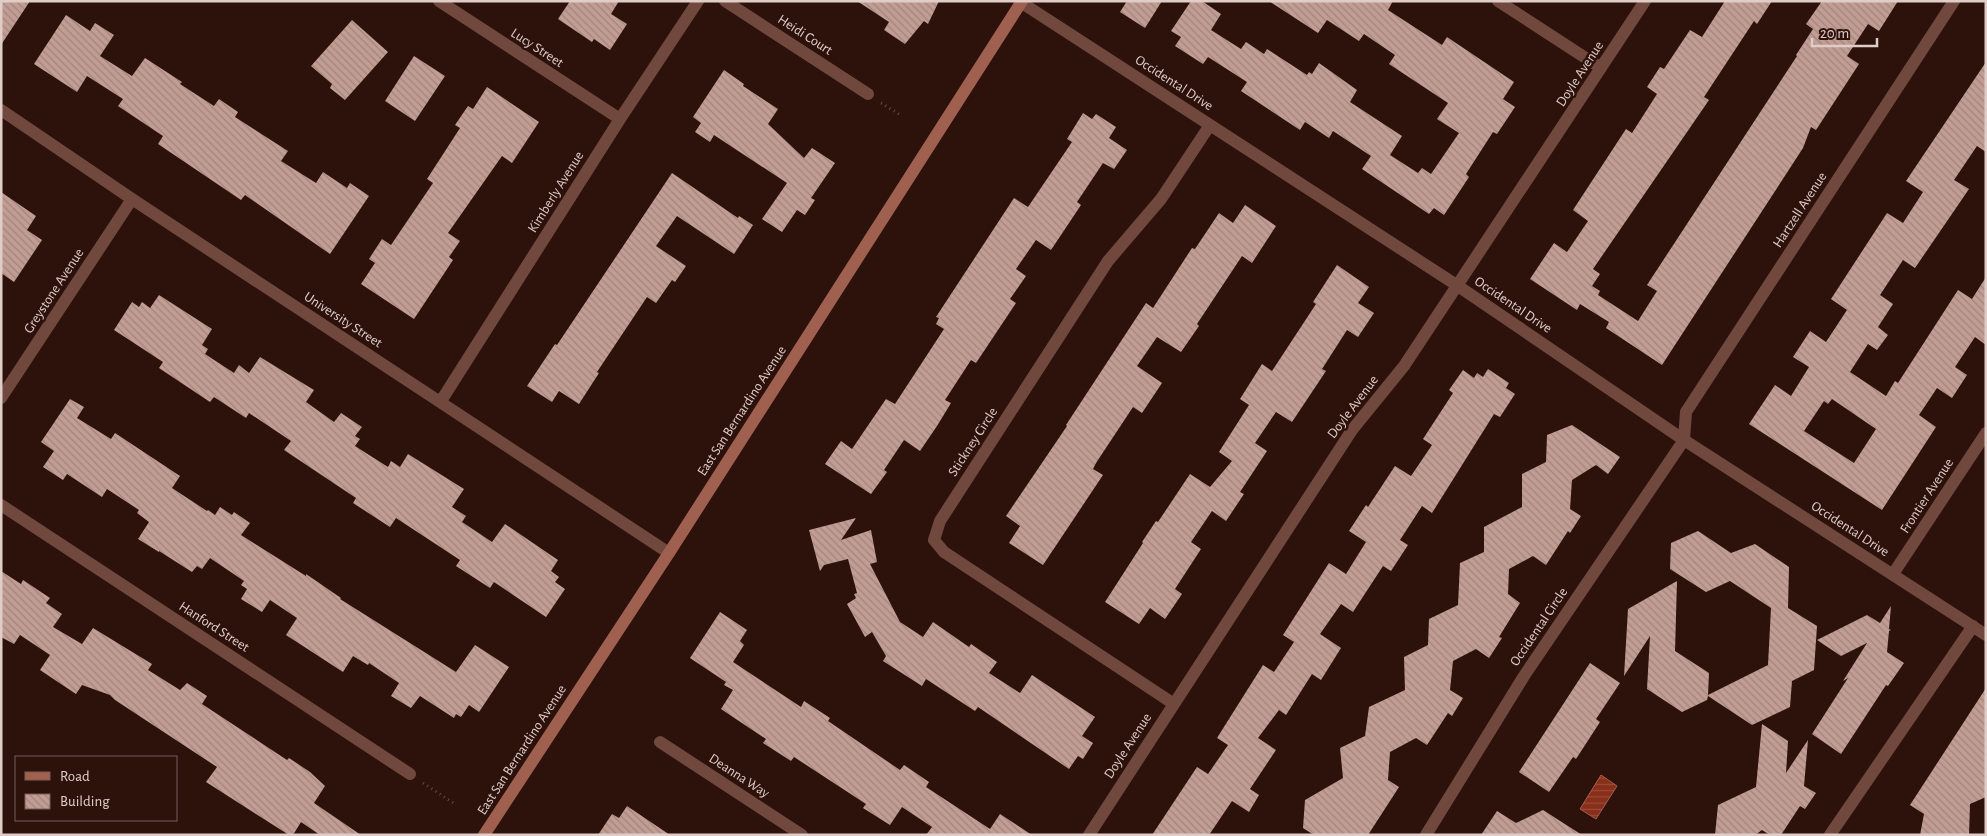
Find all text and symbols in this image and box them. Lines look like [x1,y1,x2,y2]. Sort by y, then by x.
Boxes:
street label: Heidi Court [775,12,835,58]
scale bar [1812,15,1877,47]
street label: Lucy Street [508,26,566,70]
text: 20 m [1820,26,1849,41]
street label: Doyle Avenue [1554,39,1606,109]
street label: Occidental Drive [1133,53,1215,113]
street label: Kimberly Avenue [525,149,587,235]
street label: Hartzell Avenue [1771,170,1829,250]
street label: Greystone Avenue [21,246,87,336]
street label: Occidental Drive [1472,274,1554,336]
street label: University Street [301,290,385,351]
street label: East San Bernardino Avenue [695,344,789,478]
street label: Doyle Avenue [1325,373,1381,441]
street label: Stickney Circle [946,405,1000,479]
street label: Frontier Avenue [1898,456,1956,536]
street label: Occidental Drive [1809,499,1891,559]
street label: Occidental Circle [1508,585,1570,669]
street label: Hanford Street [176,599,252,655]
street label: East San Bernardino Avenue [475,683,569,817]
street label: Doyle Avenue [1102,711,1154,781]
street label: Deanna Way [706,751,772,801]
legend [15,756,178,821]
text: Road [60,769,90,784]
text: Building [60,794,110,809]

